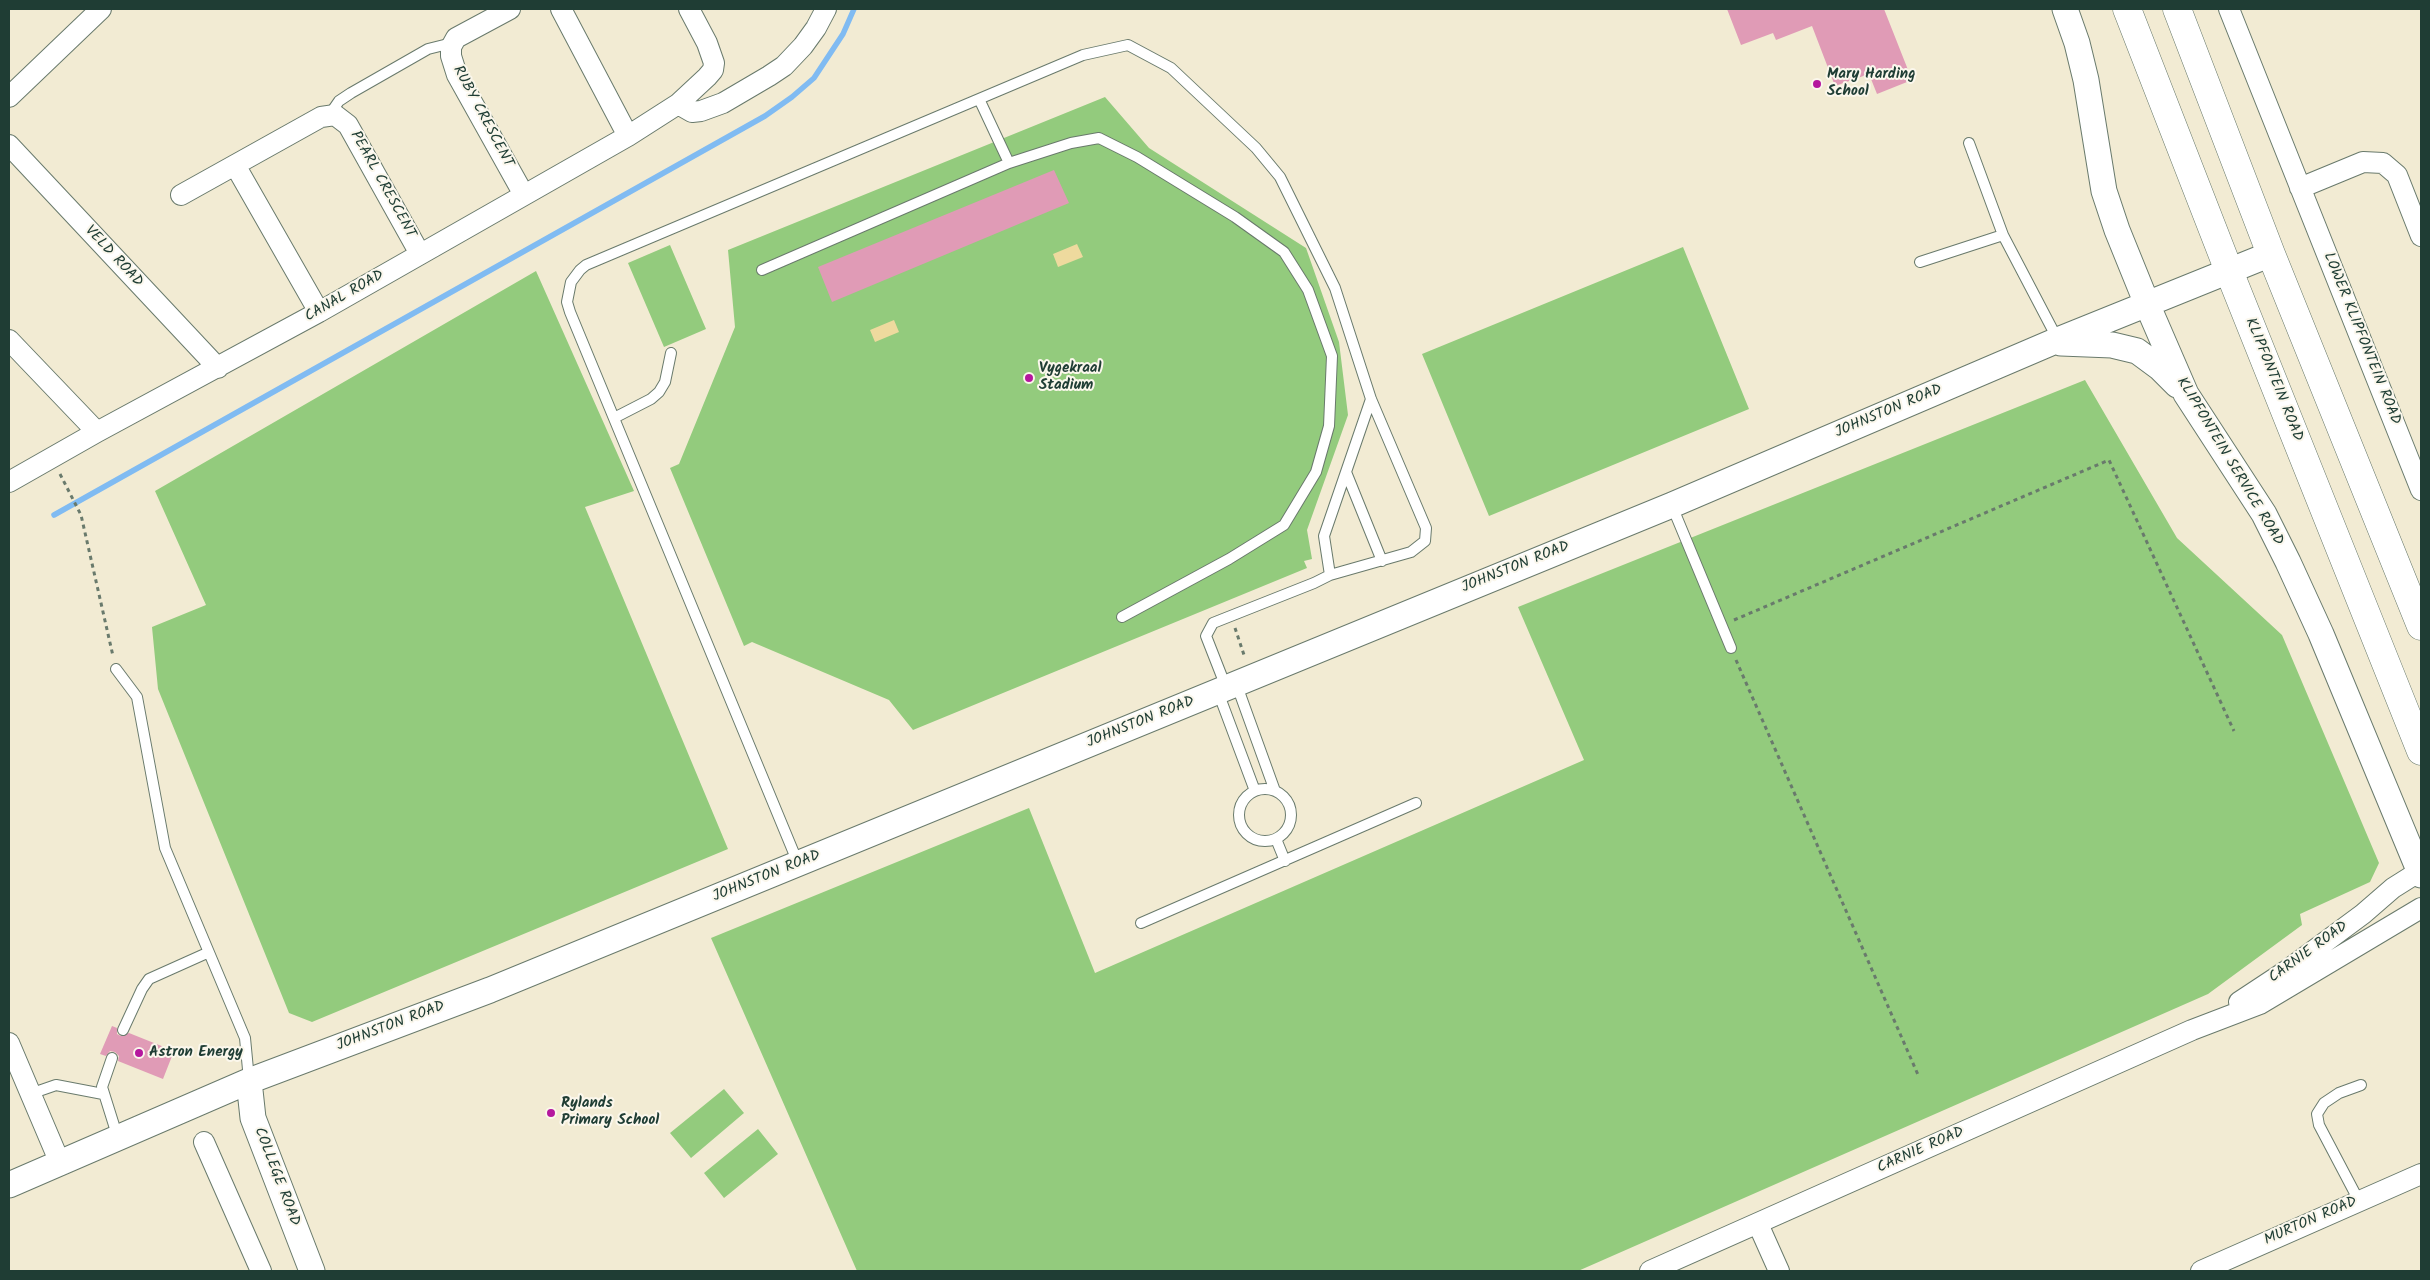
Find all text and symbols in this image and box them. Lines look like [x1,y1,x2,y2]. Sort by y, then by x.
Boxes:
street label: RUBY CRESCENT [448,63,516,171]
place label: Mary Harding School [1827,66,1915,101]
marker: Mary Harding School [1811,78,1823,90]
street label: PEARL CRESCENT [345,128,419,242]
street label: VELD ROAD [80,223,146,291]
street label: LOWER KLIPFONTEIN ROAD [2318,250,2404,428]
street label: CANAL ROAD [302,267,388,327]
street label: KLIPFONTEIN ROAD [2240,316,2306,444]
place label: Vygekraal Stadium [1039,360,1101,395]
marker: Vygekraal Stadium [1023,372,1035,384]
street label: KLIPFONTEIN SERVICE ROAD [2172,375,2286,549]
street label: JOHNSTON ROAD [1833,381,1945,443]
street label: JOHNSTON ROAD [1460,538,1572,598]
street label: JOHNSTON ROAD [1085,693,1197,753]
street label: JOHNSTON ROAD [711,847,823,907]
street label: CARNIE ROAD [2266,918,2352,988]
street label: JOHNSTON ROAD [334,998,448,1056]
place label: Astron Energy [149,1044,243,1062]
marker: Astron Energy [133,1047,145,1059]
place label: Rylands Primary School [561,1095,659,1130]
marker: Rylands Primary School [545,1107,557,1119]
street label: CARNIE ROAD [1875,1124,1967,1178]
street label: COLLEGE ROAD [249,1125,303,1229]
street label: MURTON ROAD [2262,1194,2360,1250]

